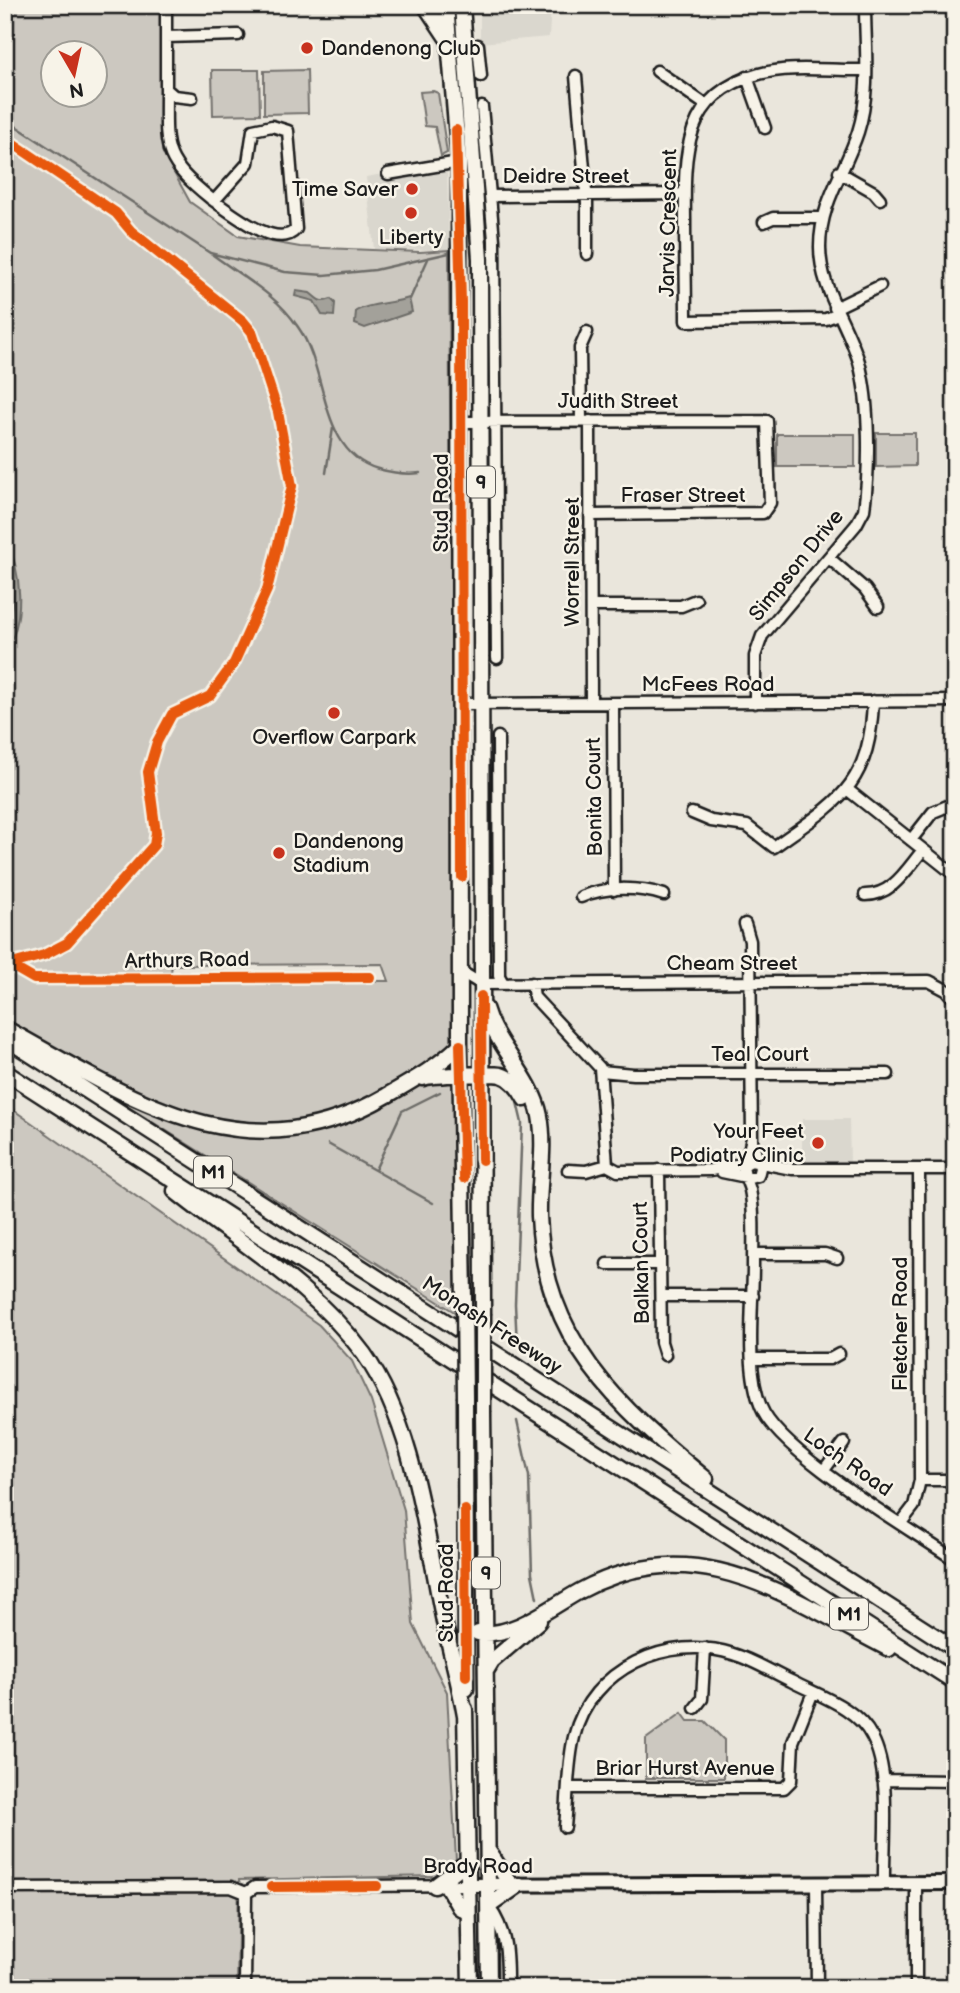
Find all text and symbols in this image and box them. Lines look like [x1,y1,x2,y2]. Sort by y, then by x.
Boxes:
place label: Dandenong Club [321,36,481,61]
north arrow [38,38,108,108]
marker: Dandenong Club [299,40,315,56]
text: N [68,77,85,102]
street label: Jarvis Crescent [655,148,682,297]
street label: Deidre Street [503,164,630,189]
place label: Time Saver [292,177,398,202]
marker: Time Saver [404,181,420,197]
marker: Liberty [403,205,419,221]
place label: Liberty [378,225,444,250]
street label: Judith Street [558,389,679,414]
street label: Stud Road [429,453,454,553]
road number: 9 [467,467,495,498]
street label: Fraser Street [621,483,746,508]
street label: Worrell Street [560,497,585,627]
street label: Simpson Drive [744,504,849,626]
street label: McFees Road [642,672,774,697]
marker: Overflow Carpark [326,705,342,721]
place label: Overflow Carpark [252,725,417,750]
street label: Bonita Court [581,737,608,857]
place label: Dandenong Stadium [293,829,404,878]
marker: Dandenong Stadium [271,845,287,861]
street label: Arthurs Road [124,947,250,974]
street label: Cheam Street [666,951,798,976]
street label: Teal Court [711,1042,809,1067]
place label: Your Feet Podiatry Clinic [670,1119,805,1168]
marker: Your Feet Podiatry Clinic [810,1135,826,1151]
road number: M1 [194,1156,232,1188]
street label: Balkan Court [628,1201,655,1325]
street label: Fletcher Road [888,1257,913,1391]
street label: Monash Freeway [417,1271,567,1380]
street label: Loch Road [799,1423,897,1502]
street label: Stud Road [434,1543,459,1643]
road number: 9 [472,1558,500,1588]
road number: M1 [830,1598,868,1630]
street label: Briar Hurst Avenue [595,1756,775,1781]
street label: Brady Road [423,1854,533,1879]

